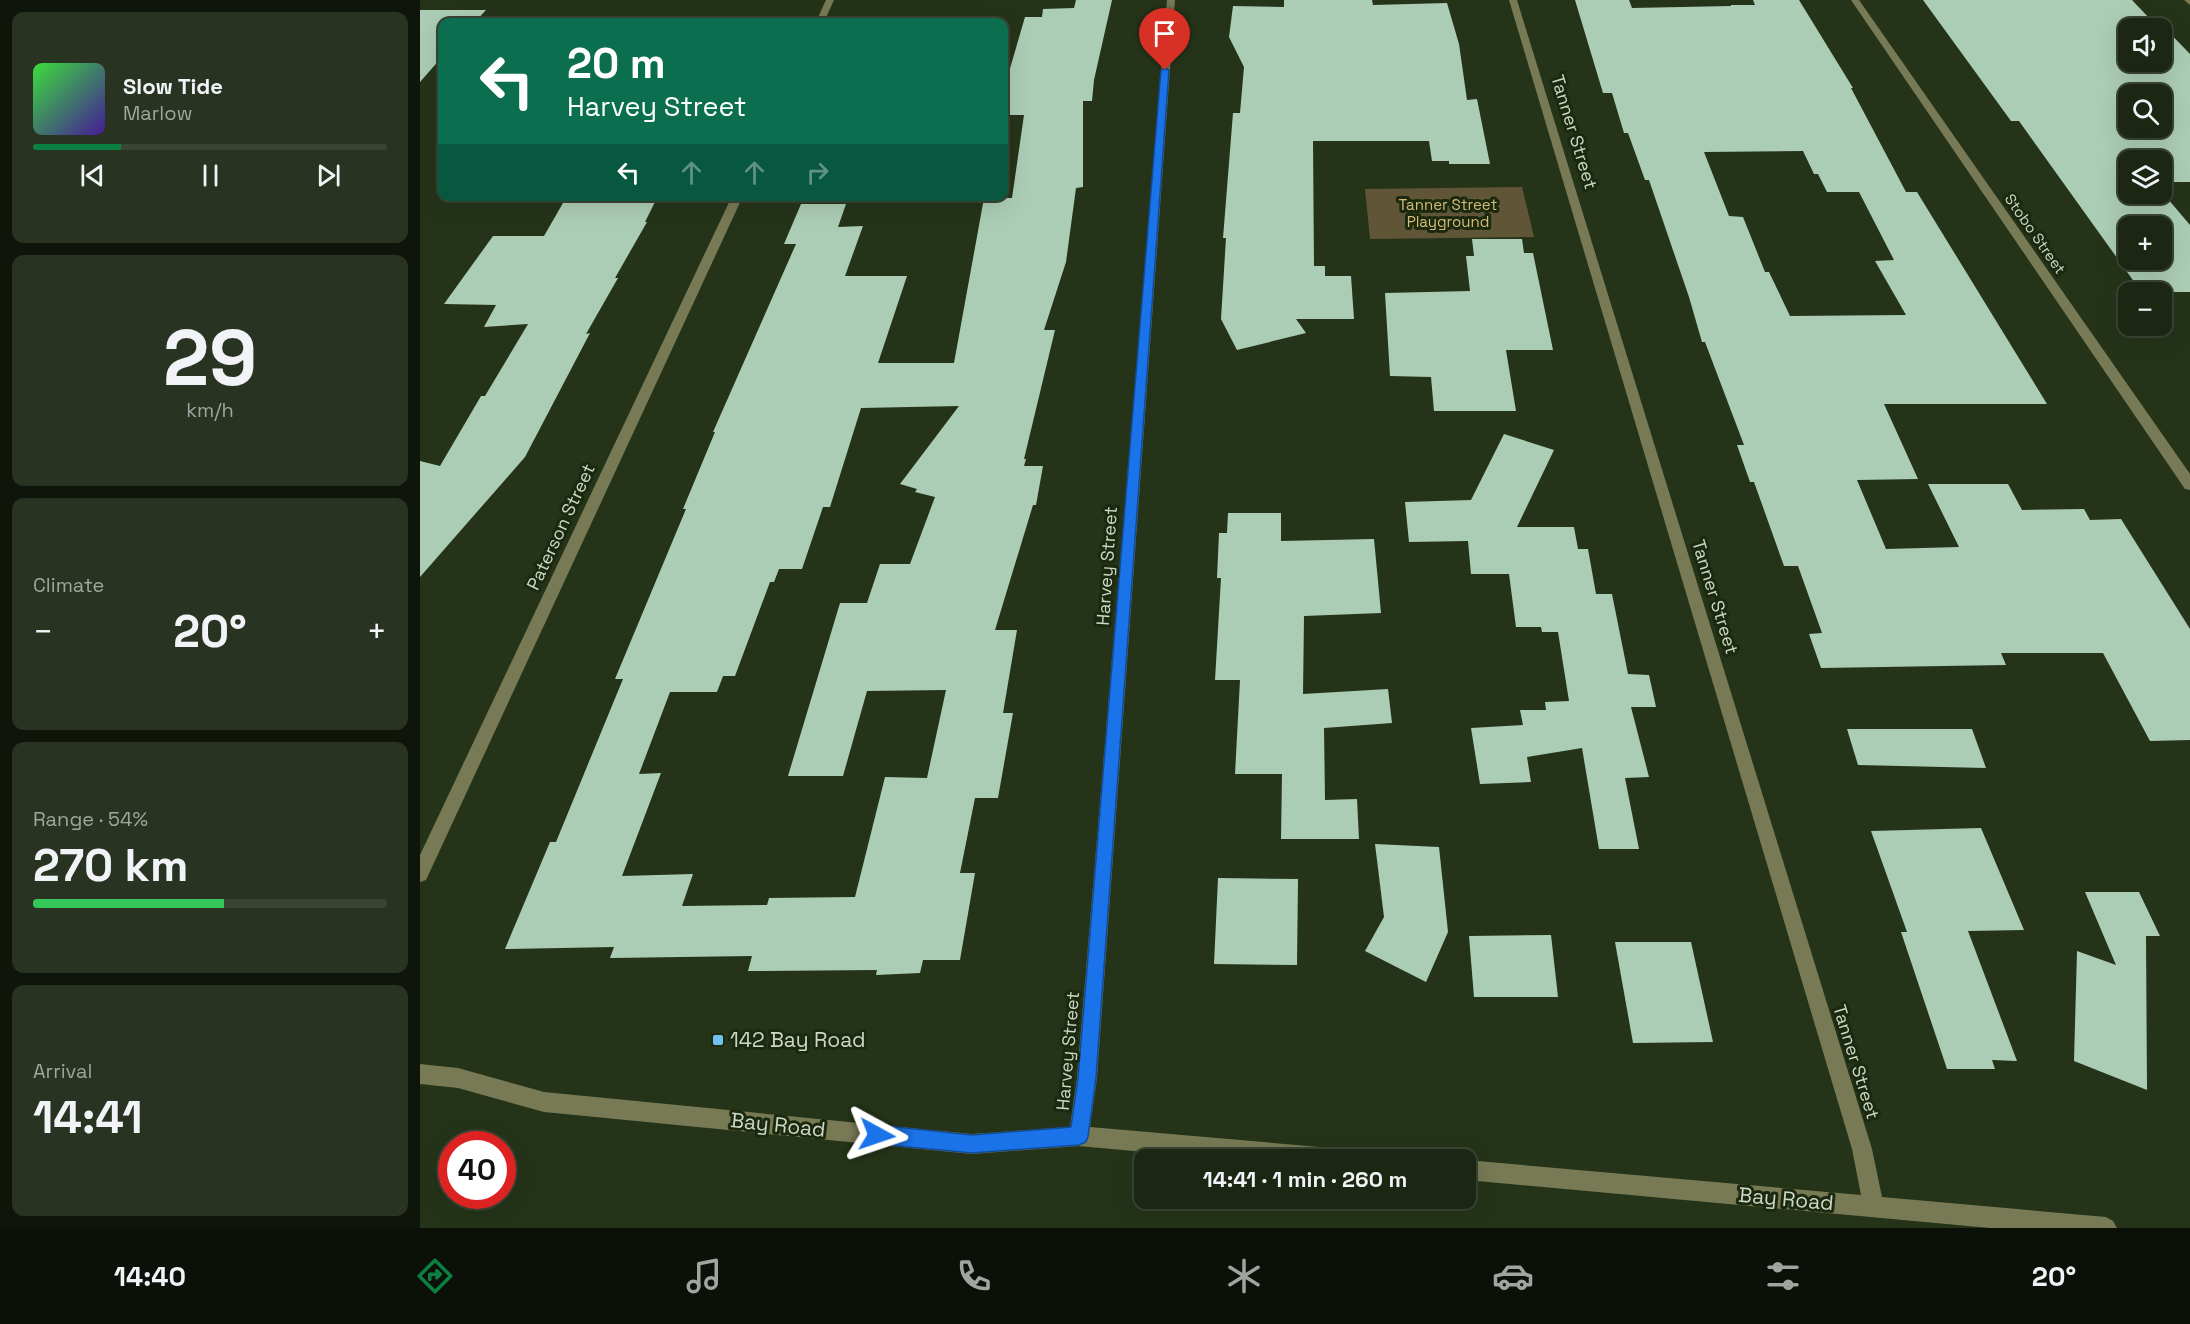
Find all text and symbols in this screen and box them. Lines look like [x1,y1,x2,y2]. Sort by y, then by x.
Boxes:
pin [1139,8,1190,70]
icon: arrive [1148,17,1181,50]
map controls [2118,18,2172,336]
button: sound [2118,18,2172,72]
text: 20 m [567,37,666,90]
icon: left [468,42,546,120]
text: Slow Tide [123,72,223,100]
street label: Tanner Street [1546,72,1603,192]
button: search [2118,84,2172,138]
text: Harvey Street [567,89,746,124]
text: Marlow [123,100,192,126]
button: layers [2118,150,2172,204]
icon: left [612,156,645,189]
icon: ahead [675,156,708,189]
icon: ahead [738,156,771,189]
icon: right [801,156,834,189]
icon: previous [76,159,109,192]
icon: pause [194,159,227,192]
icon: next [312,159,345,192]
street label: Stobo Street [2001,190,2070,278]
park label: Tanner Street Playground [1399,195,1497,231]
button: + [2118,216,2172,270]
button: − [2118,282,2172,336]
text: 29 [163,308,257,408]
text: km/h [186,397,234,423]
street label: Paterson Street [521,460,600,594]
street label: Harvey Street [1091,506,1122,626]
street label: Tanner Street [1687,537,1744,657]
text: Climate [33,572,104,598]
text: 20° [173,603,247,660]
text: − [33,611,53,653]
text: + [367,611,387,653]
text: Range · 54% [33,806,148,832]
text: 270 km [33,837,188,894]
street label: Harvey Street [1051,990,1084,1112]
street label: Tanner Street [1828,1002,1885,1122]
place label: 142 Bay Road [730,1026,865,1053]
marker: 142 Bay Road [711,1033,725,1047]
text: Arrival [33,1058,92,1084]
text: 14:41 [33,1089,143,1146]
position arrow [845,1103,909,1167]
street label: Bay Road [729,1106,827,1143]
speed limit sign: 40 [438,1131,516,1209]
text: 14:41 · 1 min · 260 m [1203,1165,1407,1193]
street label: Bay Road [1737,1181,1835,1216]
icon: directions [414,1255,456,1297]
icon: music [683,1255,725,1297]
icon: phone [953,1255,995,1297]
icon: climate [1223,1255,1265,1297]
icon: car [1492,1255,1534,1297]
icon: filters [1762,1255,1804,1297]
text: 14:40 [114,1259,186,1294]
text: 20° [2032,1259,2076,1294]

